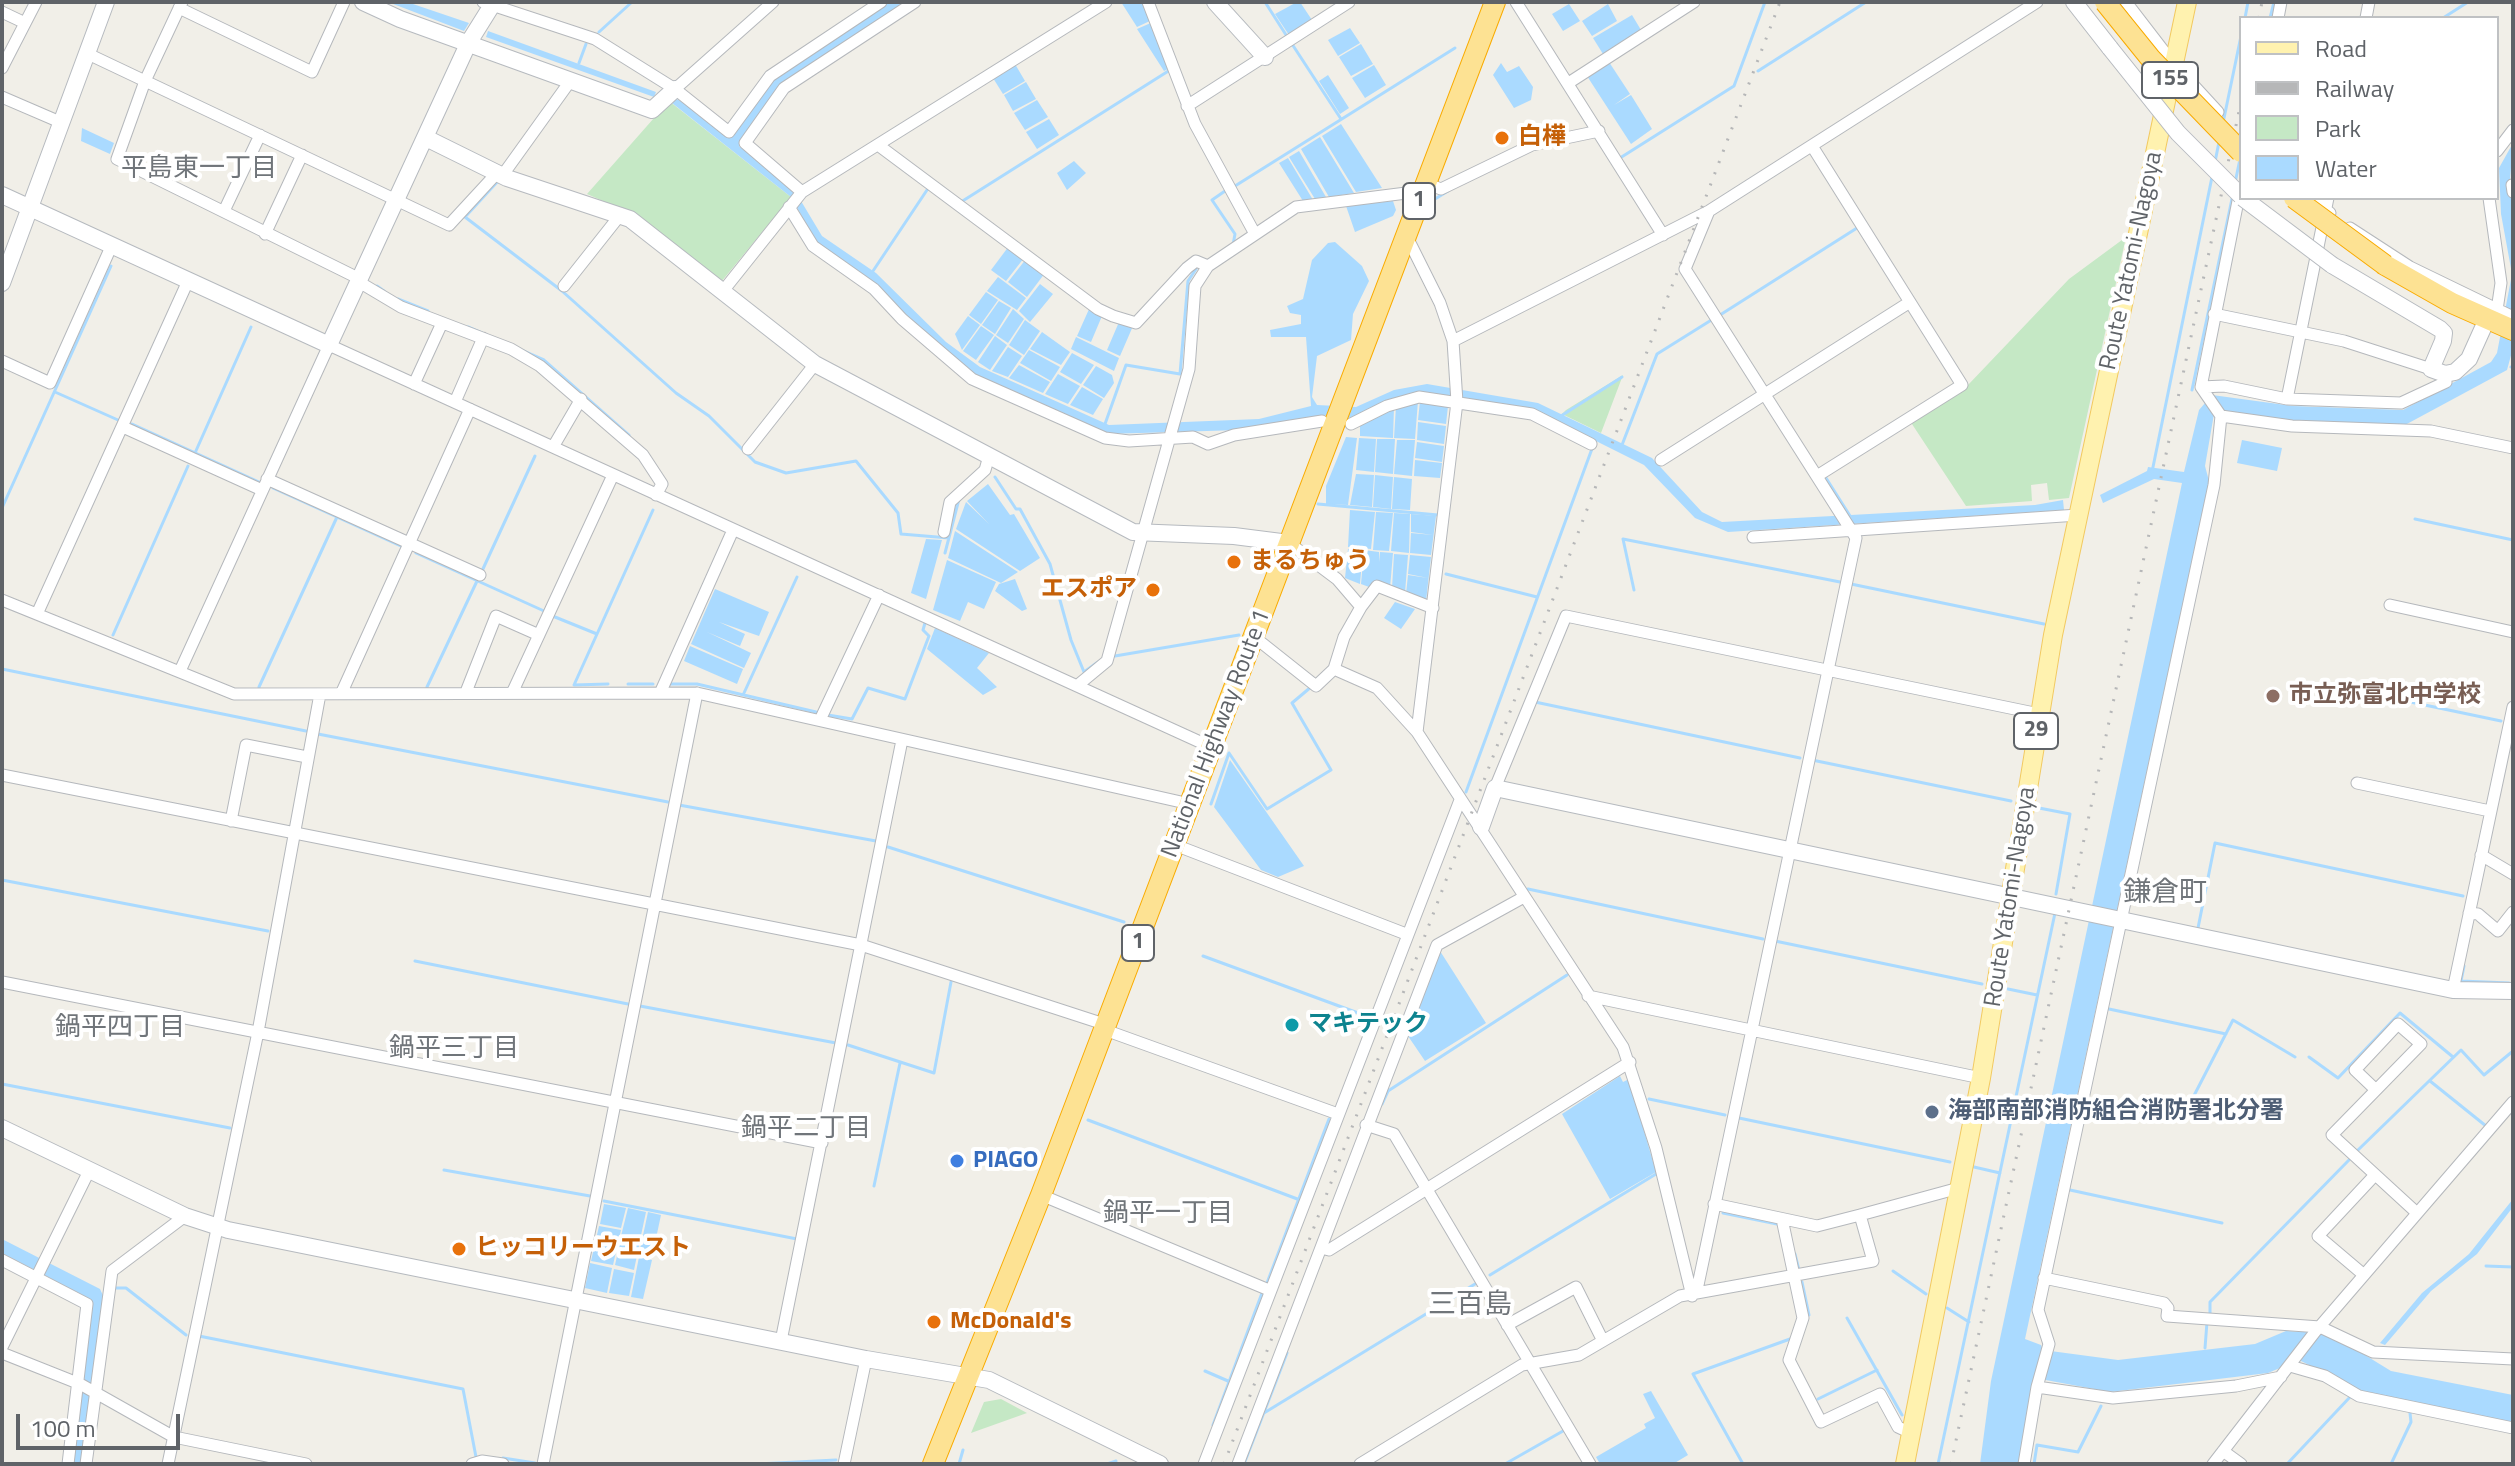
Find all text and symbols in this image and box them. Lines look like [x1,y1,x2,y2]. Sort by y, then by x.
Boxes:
legend [2239,16,2499,200]
text: Road [2315,30,2367,66]
road number: 155 [2142,62,2198,98]
text: Railway [2315,70,2394,106]
text: Park [2315,110,2361,146]
place label: 白樺 [1518,124,1566,152]
marker: 白樺 [1493,129,1511,147]
street label: Route Yatomi-Nagoya [2095,149,2169,373]
text: Water [2315,150,2377,186]
district label: 平島東一丁目 [121,154,277,186]
road number: 1 [1403,183,1435,219]
place label: まるちゅう [1250,548,1370,576]
marker: まるちゅう [1225,553,1243,571]
place label: エスポア [1041,576,1137,604]
marker: エスポア [1144,581,1162,599]
street label: National Highway Route 1 [1156,606,1278,862]
place label: 市立弥富北中学校 [2289,682,2481,710]
marker: 市立弥富北中学校 [2264,687,2282,705]
road number: 29 [2014,713,2058,749]
street label: Route Yatomi-Nagoya [1979,785,2043,1009]
district label: 鎌倉町 [2123,877,2207,911]
road number: 1 [1122,925,1154,961]
place label: マキテック [1308,1011,1428,1039]
district label: 鍋平四丁目 [55,1013,185,1045]
marker: マキテック [1283,1016,1301,1034]
district label: 鍋平三丁目 [389,1034,519,1066]
place label: 海部南部消防組合消防署北分署 [1948,1098,2284,1126]
marker: 海部南部消防組合消防署北分署 [1923,1103,1941,1121]
district label: 鍋平二丁目 [741,1114,871,1146]
place label: PIAGO [973,1147,1039,1175]
marker: PIAGO [948,1152,966,1170]
district label: 鍋平一丁目 [1103,1199,1233,1231]
place label: ヒッコリーウエスト [475,1235,691,1263]
marker: ヒッコリーウエスト [450,1240,468,1258]
district label: 三百島 [1428,1289,1512,1323]
place label: McDonald's [950,1308,1071,1336]
marker: McDonald's [925,1313,943,1331]
scale bar [20,1398,184,1448]
text: 100 m [30,1410,96,1446]

